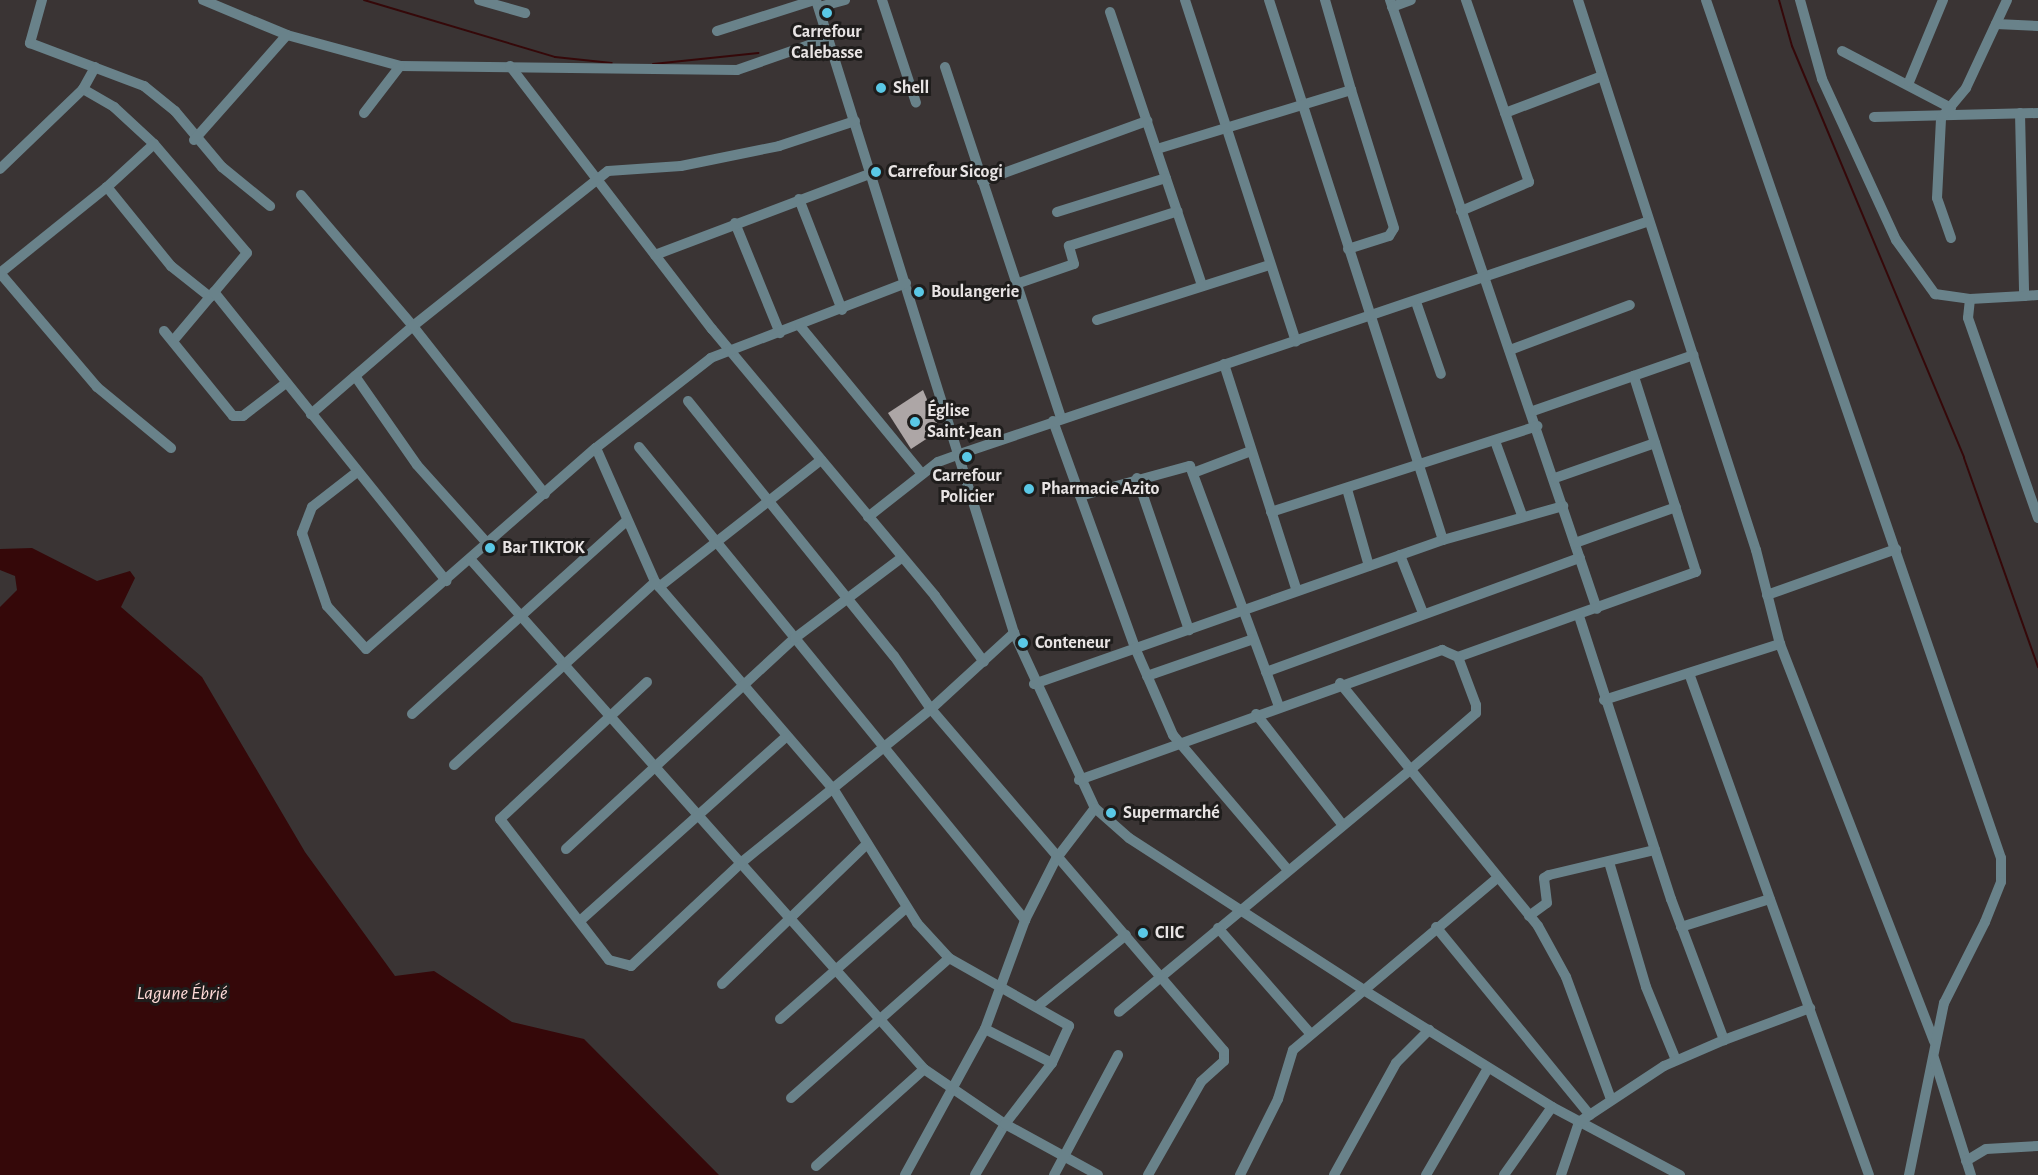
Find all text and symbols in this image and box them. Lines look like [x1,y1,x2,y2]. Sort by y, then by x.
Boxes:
marker: Carrefour Calebasse [820,6,834,20]
place label: Carrefour Calebasse [791,22,863,64]
place label: Shell [893,77,929,99]
marker: Shell [874,81,888,95]
place label: Carrefour Sicogi [888,161,1003,183]
marker: Carrefour Sicogi [869,165,883,179]
place label: Boulangerie [931,281,1019,303]
marker: Boulangerie [912,285,926,299]
place label: Église Saint-Jean [927,401,1002,444]
marker: Église Saint-Jean [908,415,922,429]
marker: Carrefour Policier [960,450,974,464]
place label: Carrefour Policier [932,466,1002,508]
place label: Pharmacie Azito [1041,478,1159,500]
marker: Pharmacie Azito [1022,482,1036,496]
place label: Bar TIKTOK [502,537,585,559]
marker: Bar TIKTOK [483,541,497,555]
place label: Conteneur [1035,632,1110,654]
marker: Conteneur [1016,636,1030,650]
place label: Supermarché [1123,802,1220,824]
marker: Supermarché [1104,806,1118,820]
place label: CIIC [1155,922,1184,944]
marker: CIIC [1136,926,1150,940]
water label: Lagune Ébrié [136,981,228,1005]

